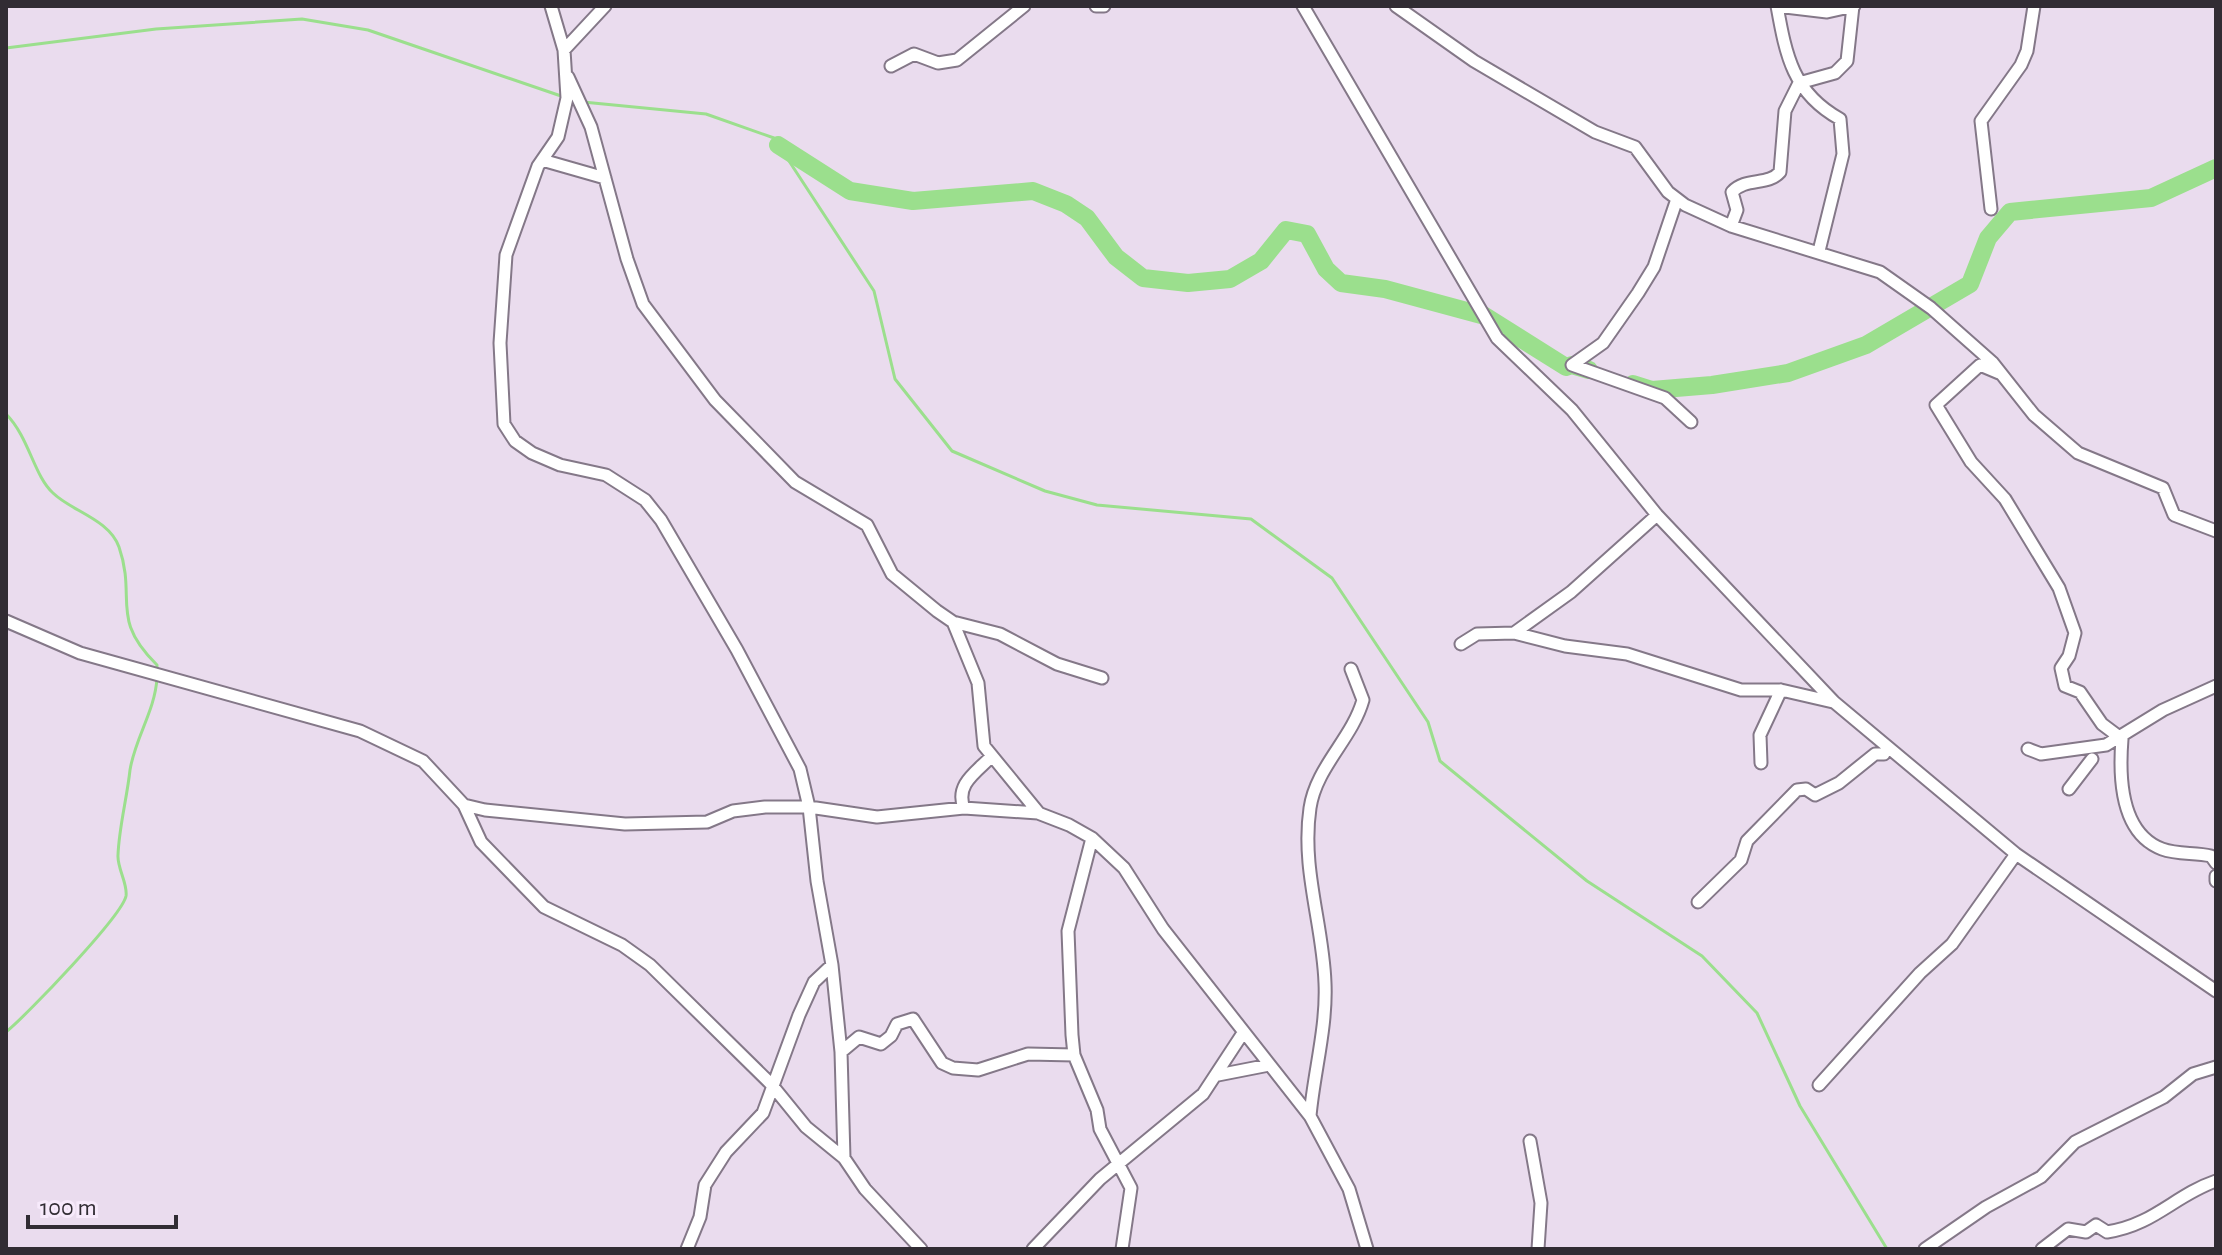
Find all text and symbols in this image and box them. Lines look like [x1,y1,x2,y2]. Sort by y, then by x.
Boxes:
scale bar [28,1179,176,1229]
text: 100 m [40,1196,97,1220]

